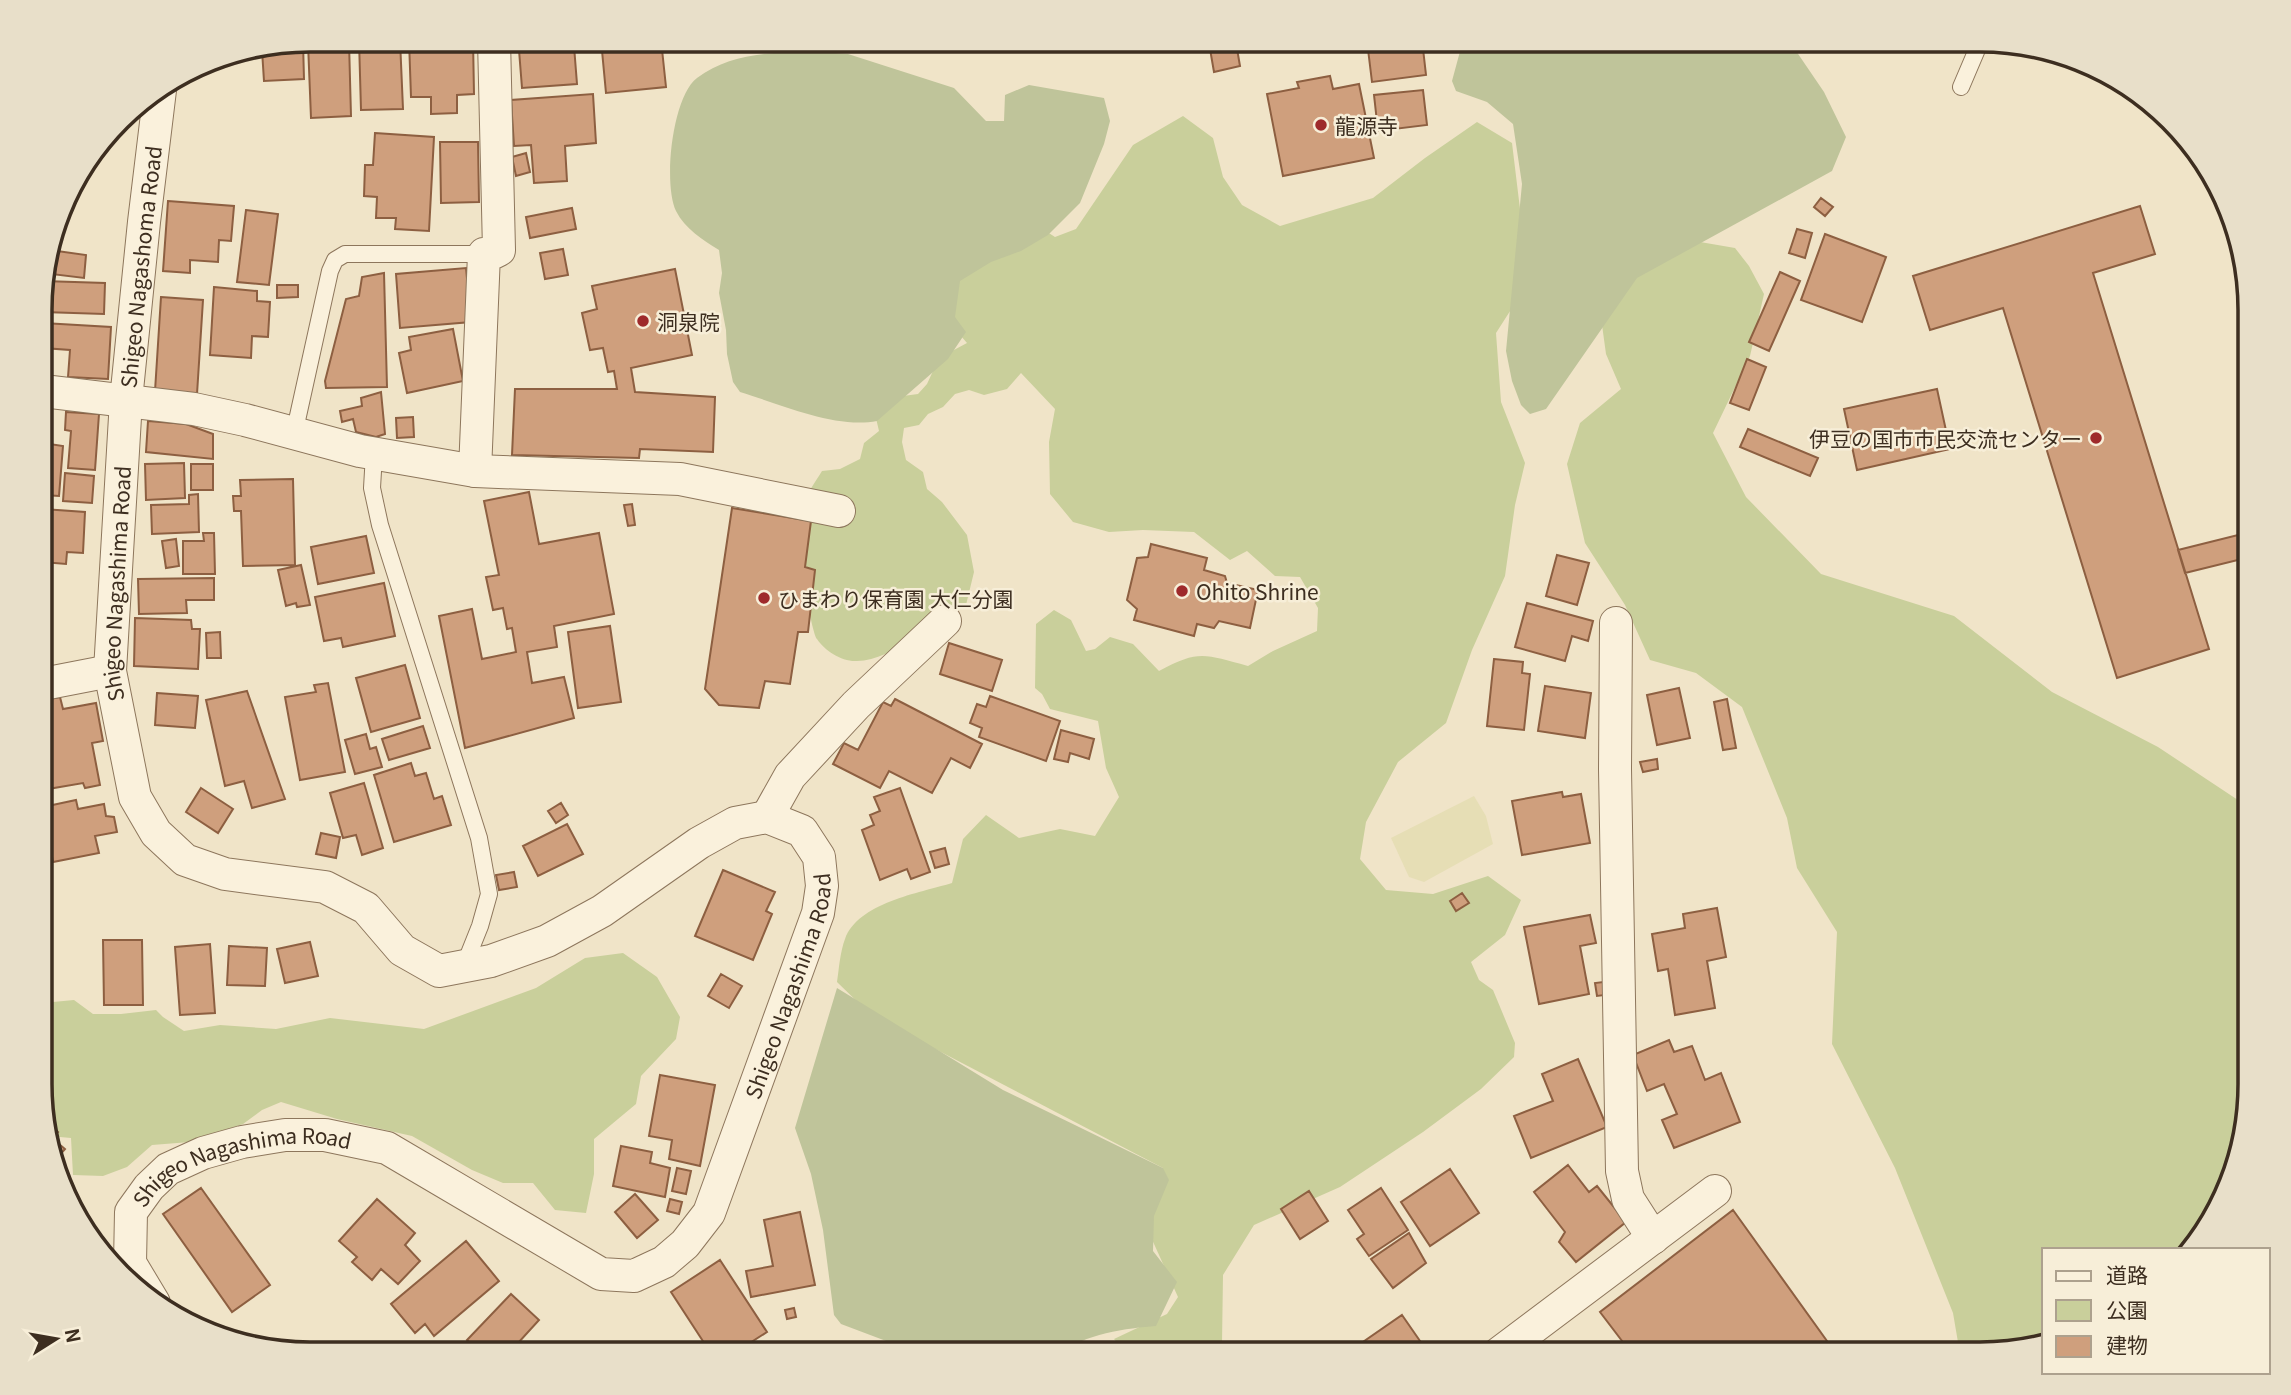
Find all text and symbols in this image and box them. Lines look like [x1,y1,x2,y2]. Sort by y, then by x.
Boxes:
place label: 龍源寺 [1335,110,1398,140]
marker: 龍源寺 [1313,117,1329,133]
street label: Shigeo Nagashoma Road [112,144,168,389]
place label: 洞泉院 [657,306,720,336]
marker: 洞泉院 [635,313,651,329]
place label: 伊豆の国市市民交流センター [1809,423,2082,453]
marker: 伊豆の国市市民交流センター [2088,430,2104,446]
street label: Shigeo Nagashima Road [95,465,137,704]
place label: Ohito Shrine [1196,576,1319,606]
place label: ひまわり保育園 大仁分園 [778,583,1014,613]
marker: Ohito Shrine [1174,583,1190,599]
marker: ひまわり保育園 大仁分園 [756,590,772,606]
street label: Shigeo Nagashima Road [737,872,837,1103]
street label: Shigeo Nagashima Road [125,1120,355,1213]
legend [2042,1248,2270,1374]
text: 道路 [2106,1259,2148,1289]
text: 公園 [2106,1294,2148,1324]
north arrow [21,1304,91,1374]
text: N [60,1326,89,1345]
text: 建物 [2106,1329,2148,1359]

